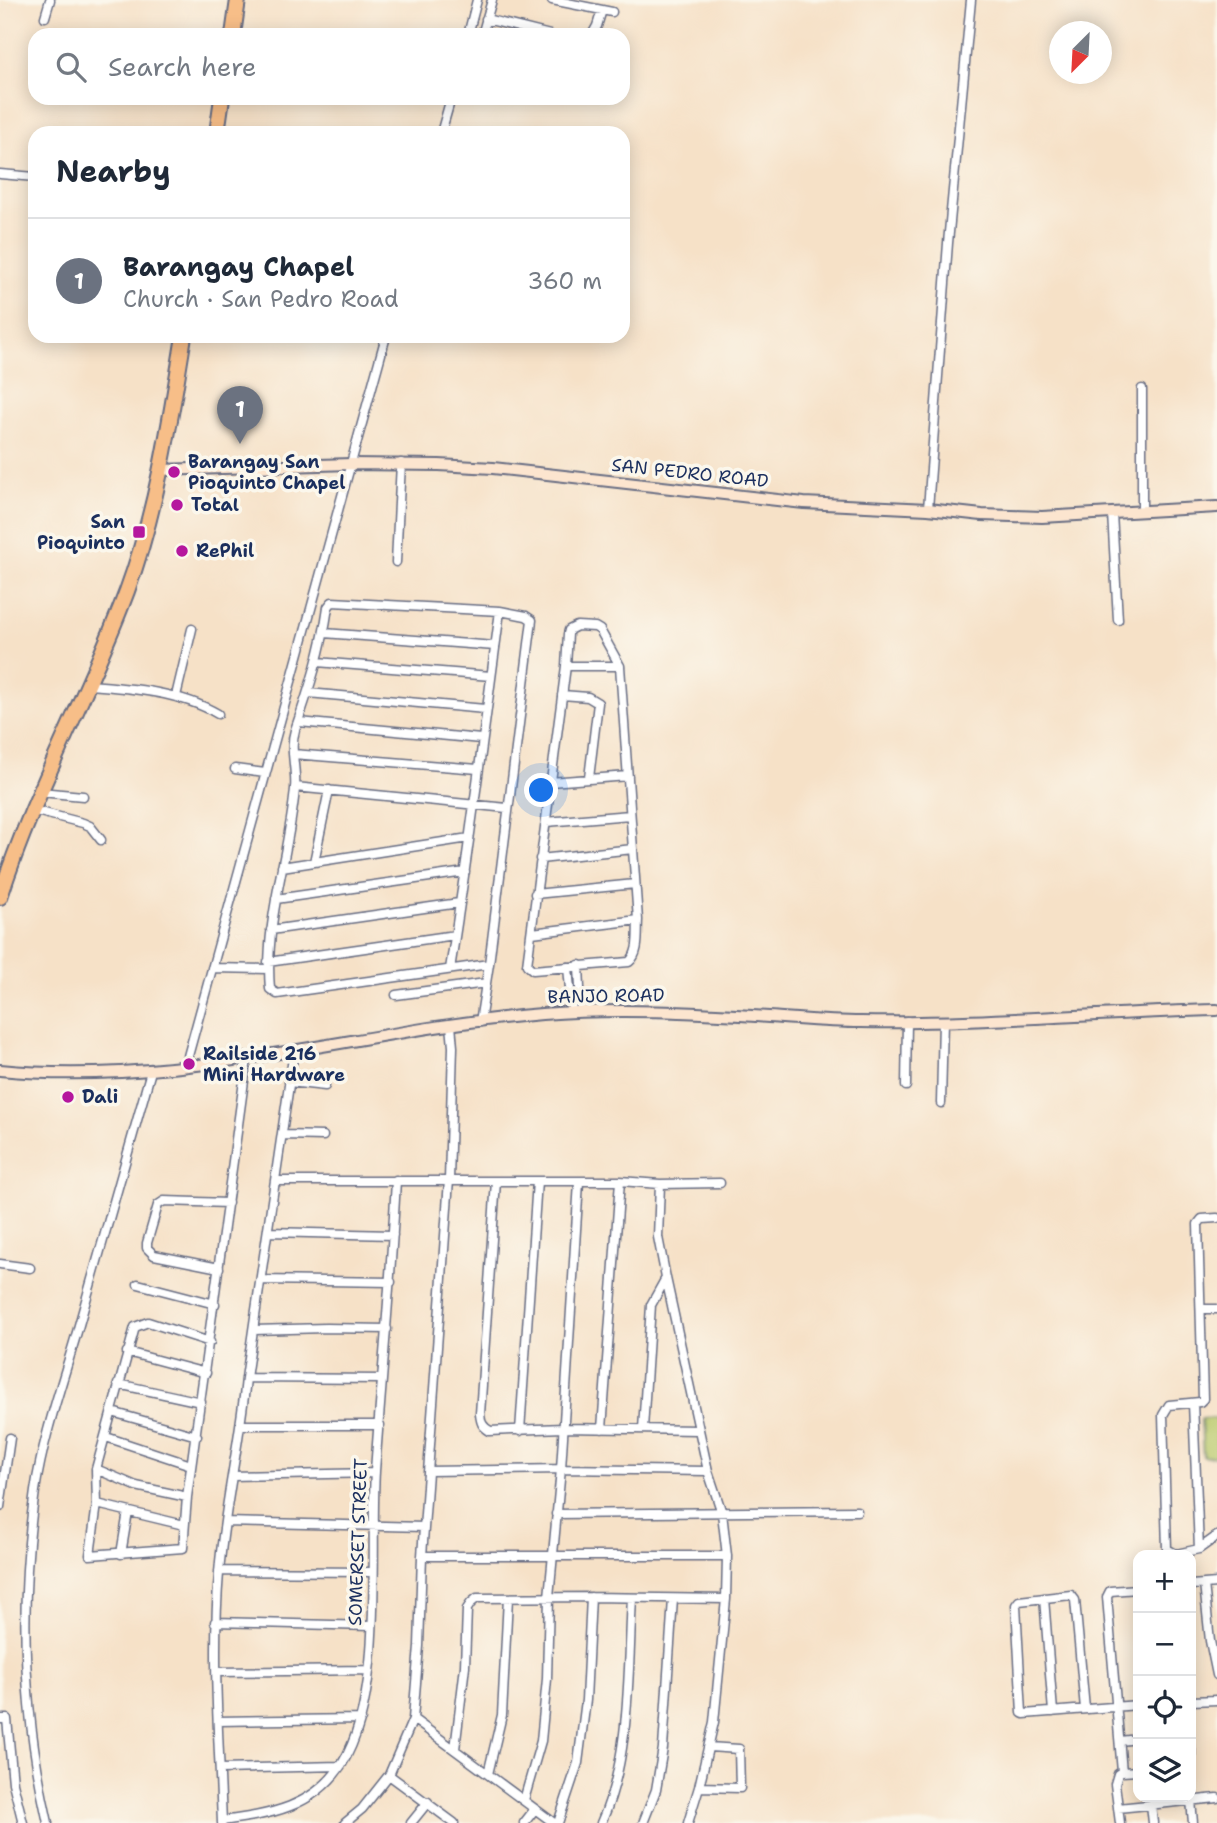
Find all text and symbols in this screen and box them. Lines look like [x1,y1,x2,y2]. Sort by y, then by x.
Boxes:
north arrow [1049,21,1112,84]
search box [28,28,630,105]
icon: search [52,48,90,86]
text: Search here [108,49,257,84]
text: Nearby [56,151,171,192]
text: Barangay Chapel [123,249,354,284]
text: 1 [74,266,84,296]
text: 360 m [527,266,602,296]
text: Church · San Pedro Road [123,284,399,314]
pin: 1 [217,386,263,444]
place label: Barangay San Pioquinto Chapel [188,450,345,495]
street label: SAN PEDRO ROAD [610,453,770,493]
marker: Barangay San Pioquinto Chapel [166,464,182,480]
place label: Total [191,493,239,517]
marker: Total [169,497,185,513]
place label: San Pioquinto [37,510,125,555]
marker: San Pioquinto [131,524,147,540]
place label: RePhil [196,539,254,563]
marker: RePhil [174,543,190,559]
your location [524,773,558,807]
street label: BANJO ROAD [547,983,665,1009]
place label: Railside 216 Mini Hardware [203,1042,345,1087]
marker: Railside 216 Mini Hardware [181,1056,197,1072]
place label: Dali [82,1085,118,1109]
marker: Dali [60,1089,76,1105]
street label: SOMERSET STREET [343,1458,373,1626]
map controls [1133,1550,1196,1802]
button: + [1133,1550,1196,1613]
button: − [1133,1613,1196,1676]
button: locate [1133,1676,1196,1739]
button: layers [1133,1739,1196,1802]

